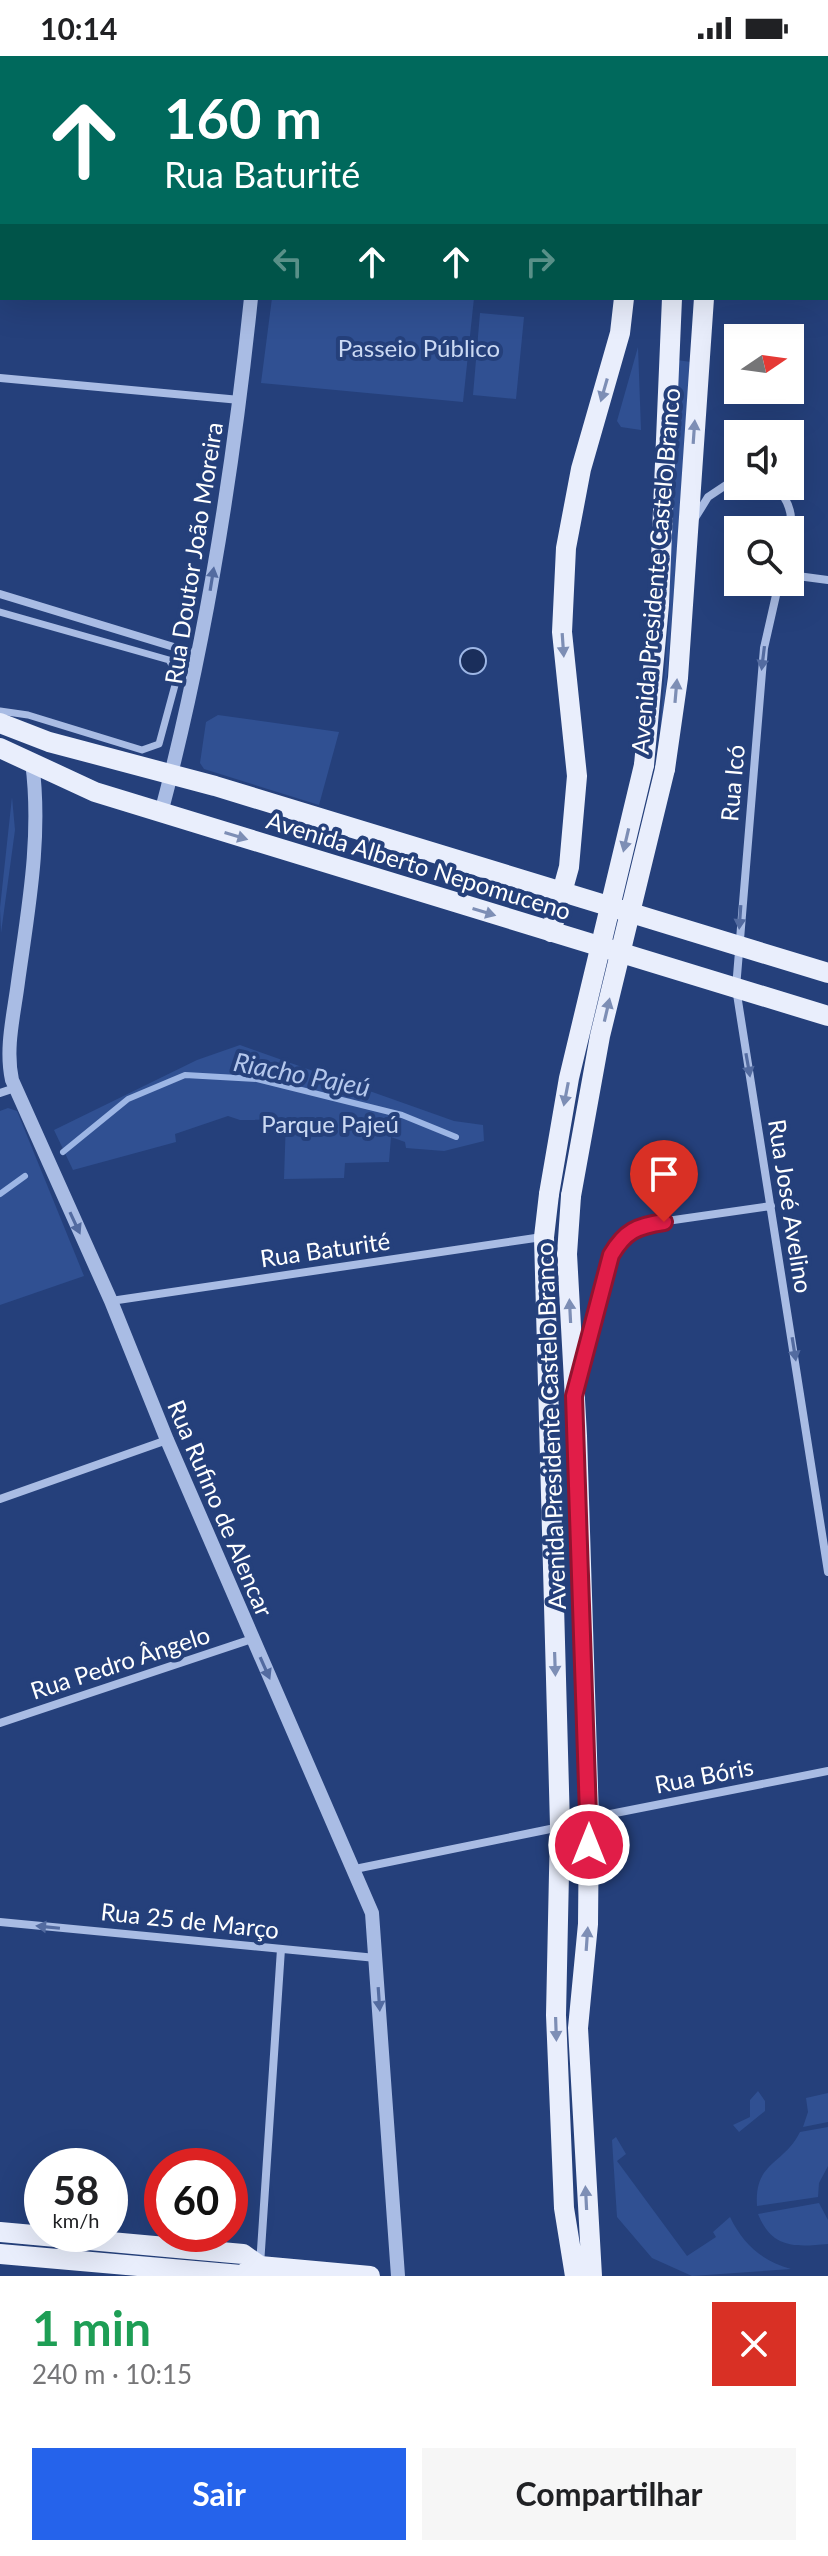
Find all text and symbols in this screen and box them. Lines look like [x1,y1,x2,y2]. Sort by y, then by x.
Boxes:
text: 10:14 [40,10,117,46]
text: 160 m [164,84,322,151]
icon: ahead [32,88,136,192]
text: Rua Baturité [164,152,360,196]
icon: left [266,240,310,284]
icon: ahead [350,240,394,284]
icon: ahead [434,240,478,284]
icon: right [518,240,562,284]
north arrow [724,324,804,404]
map controls [724,324,804,596]
park label: Passeio Público [338,333,500,362]
one-way arrow [597,379,610,403]
street label: Avenida Presidente Castelo Branco [625,387,685,755]
one-way arrow [688,419,701,444]
street label: Rua Doutor João Moreira [158,420,228,686]
button: sound [724,420,804,500]
button: search [724,516,804,596]
one-way arrow [207,566,219,591]
one-way arrow [557,633,570,658]
one-way arrow [757,646,770,671]
one-way arrow [670,679,683,704]
street label: Rua Icó [714,743,750,823]
street label: Avenida Alberto Nepomuceno [263,805,575,925]
one-way arrow [619,828,632,853]
one-way arrow [224,830,248,843]
one-way arrow [733,905,746,930]
one-way arrow [473,906,497,919]
one-way arrow [601,997,613,1022]
water label: Riacho Pajeú [231,1045,373,1103]
one-way arrow [742,1053,754,1078]
one-way arrow [559,1081,572,1106]
park label: Parque Pajeú [261,1109,399,1138]
street label: Rua José Avelino [763,1117,819,1295]
pin [630,1140,698,1222]
icon: arrive [642,1152,686,1196]
one-way arrow [68,1211,82,1234]
street label: Rua Baturité [258,1226,392,1272]
street label: Avenida Presidente Castelo Branco [529,1242,571,1610]
one-way arrow [563,1298,576,1323]
one-way arrow [788,1337,800,1362]
street label: Rua Rufino de Alencar [162,1395,280,1621]
street label: Rua Pedro Ângelo [27,1619,213,1705]
one-way arrow [549,1652,562,1677]
one-way arrow [258,1656,272,1680]
street label: Rua Bóris [652,1751,756,1799]
position arrow [547,1803,631,1887]
street label: Rua 25 de Março [99,1896,281,1944]
one-way arrow [35,1920,60,1933]
one-way arrow [581,1926,594,1951]
one-way arrow [373,1987,386,2012]
one-way arrow [550,2017,563,2042]
speed limit sign: 60 [144,2148,248,2252]
text: 58 [53,2166,99,2214]
one-way arrow [579,2185,592,2210]
text: km/h [53,2208,99,2232]
text: 1 min [32,2299,151,2356]
button: close [712,2302,796,2386]
text: 240 m · 10:15 [32,2358,192,2390]
button: Sair [32,2448,406,2540]
button: Compartilhar [422,2448,796,2540]

